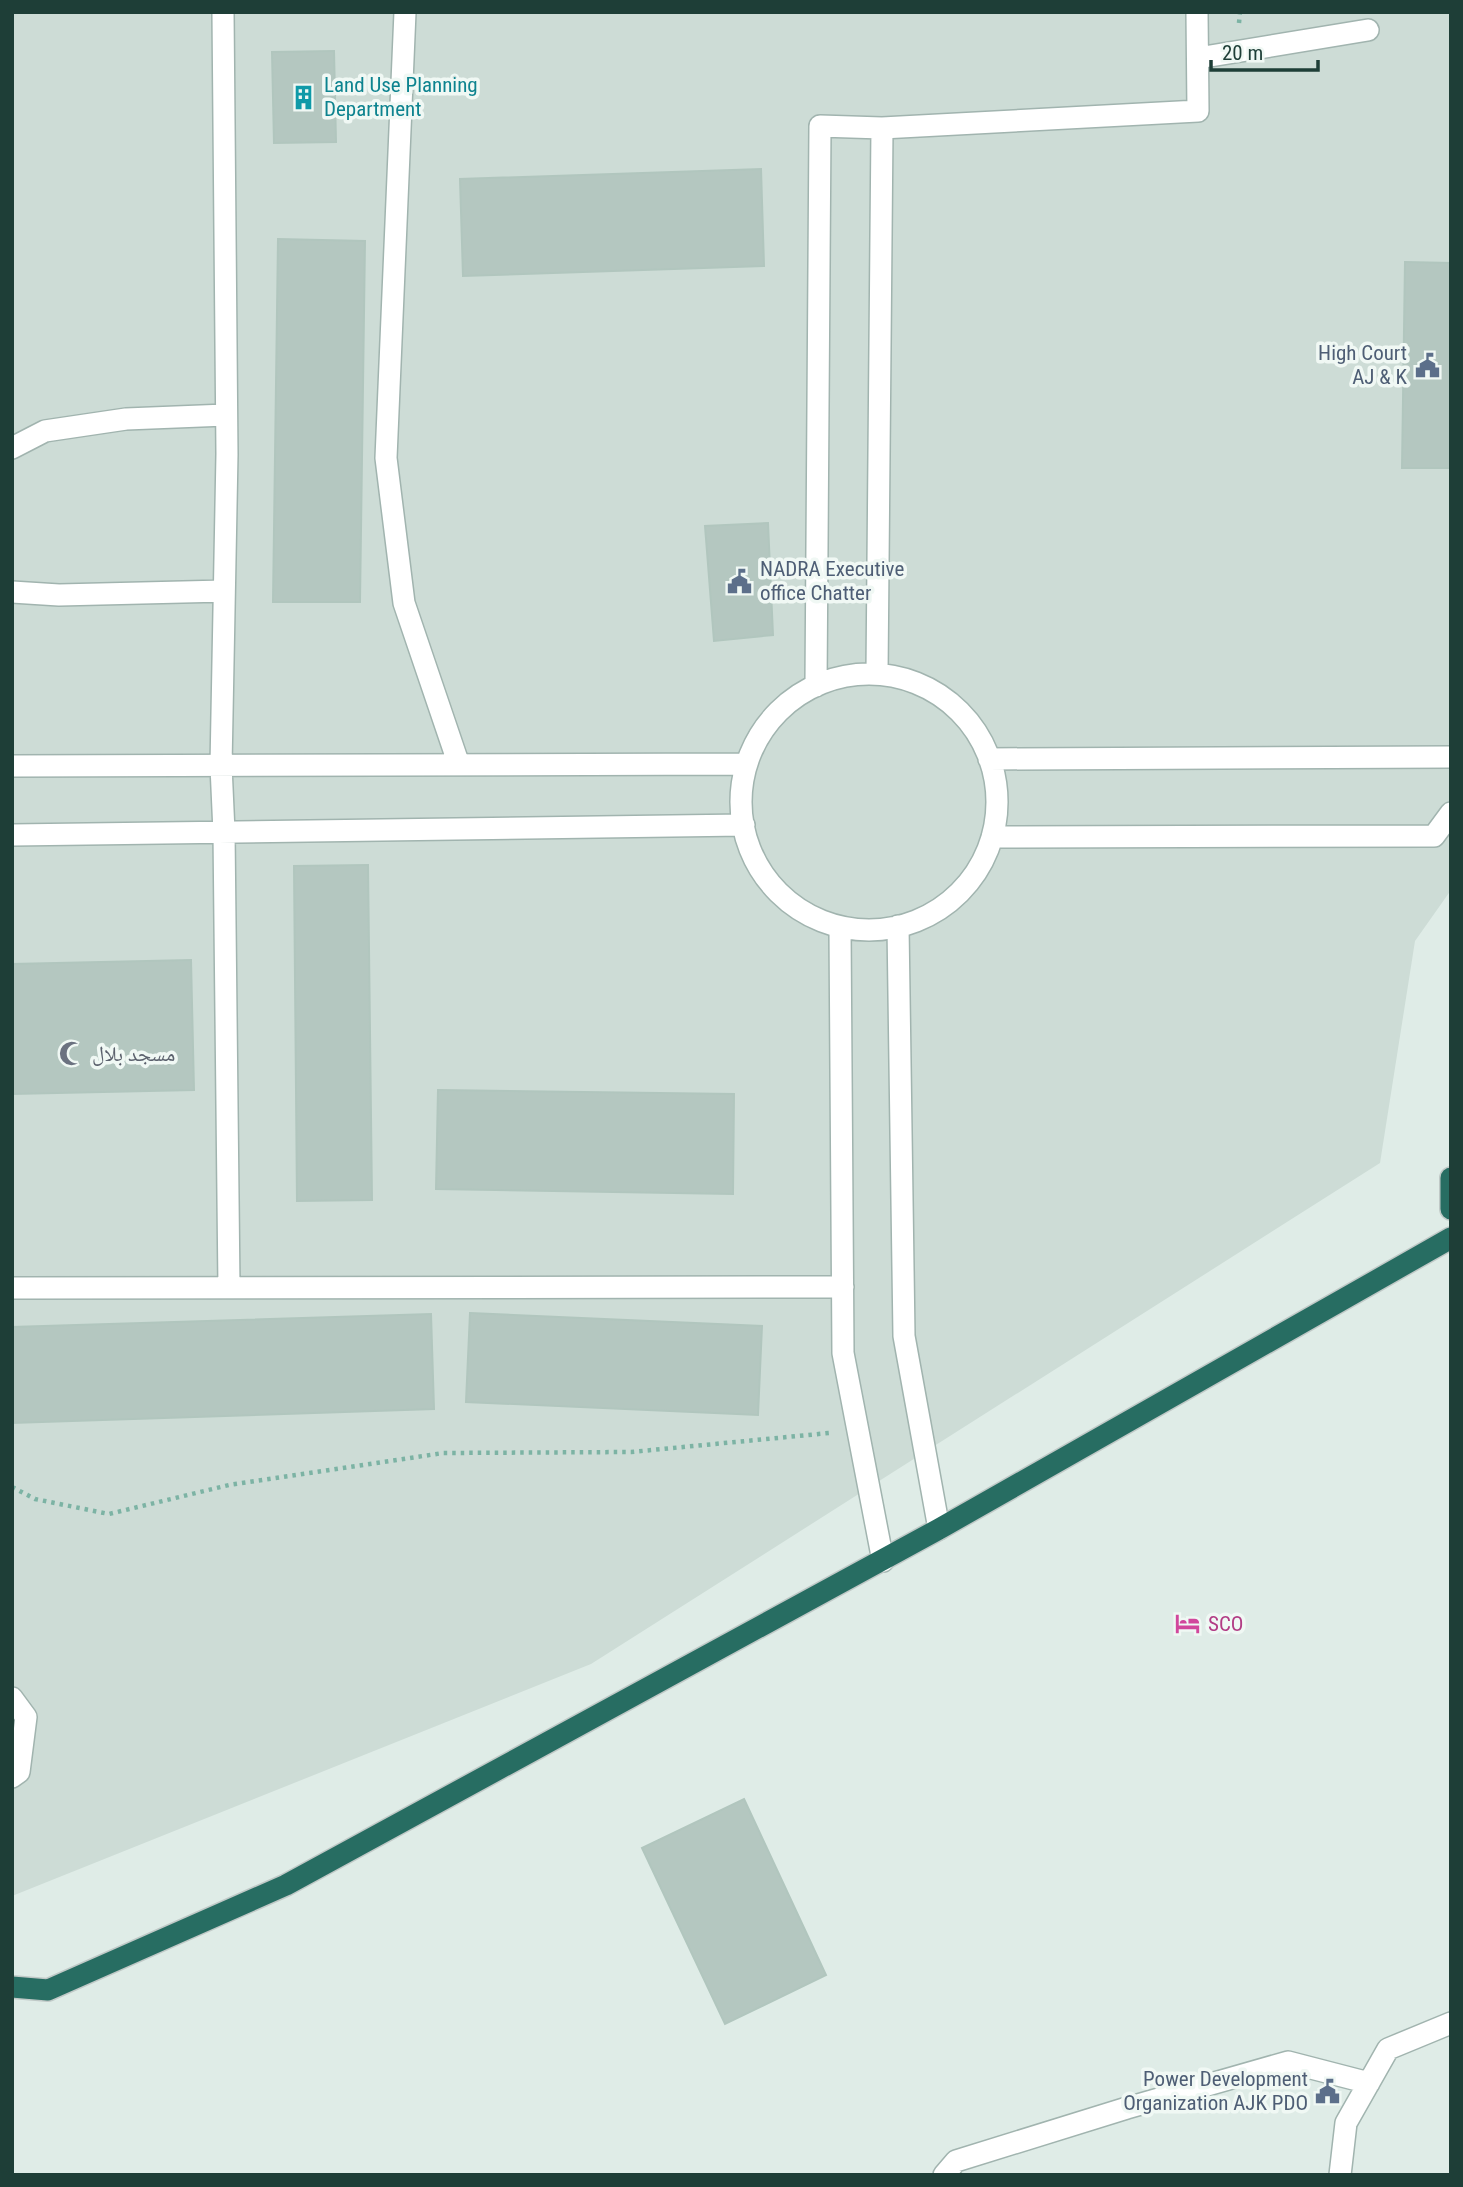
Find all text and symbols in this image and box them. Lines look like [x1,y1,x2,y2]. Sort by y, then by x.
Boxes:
scale bar [1211,28,1318,72]
text: 20 m [1222,41,1263,65]
place label: Land Use Planning Department [324,73,478,121]
building icon: Land Use Planning Department [290,83,318,111]
place label: High Court AJ & K [1318,341,1408,389]
public building icon: High Court AJ & K [1413,351,1441,379]
place label: NADRA Executive office Chatter [760,557,904,605]
public building icon: NADRA Executive office Chatter [726,567,754,595]
mosque icon: مسجد بلال [58,1040,86,1068]
place label: مسجد بلال [92,1042,175,1066]
hotel icon: SCO [1174,1610,1202,1638]
place label: SCO [1208,1612,1243,1636]
place label: Power Development Organization AJK PDO [1123,2067,1308,2115]
public building icon: Power Development Organization AJK PDO [1314,2077,1342,2105]

